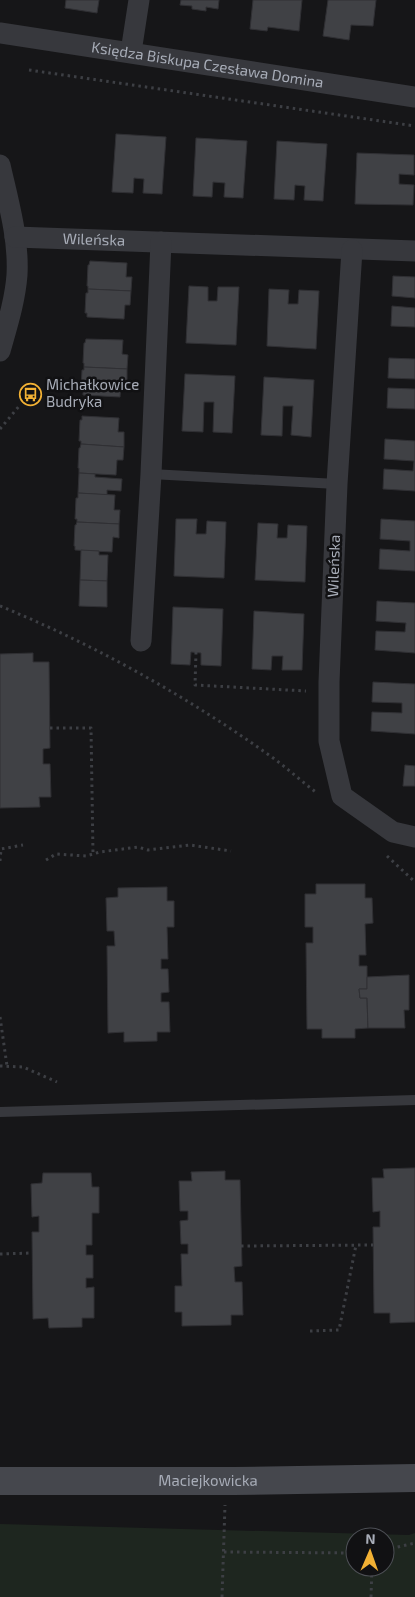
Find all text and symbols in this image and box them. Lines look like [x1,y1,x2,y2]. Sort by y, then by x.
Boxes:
street label: Księdza Biskupa Czesława Domina [90,37,325,91]
street label: Wileńska [62,229,126,249]
place label: Michałkowice Budryka [46,375,139,410]
bus stop icon: Michałkowice Budryka [18,382,42,406]
street label: Wileńska [323,534,343,598]
street label: Maciejkowicka [158,1471,258,1490]
north arrow [345,1527,395,1577]
text: N [365,1530,376,1547]

